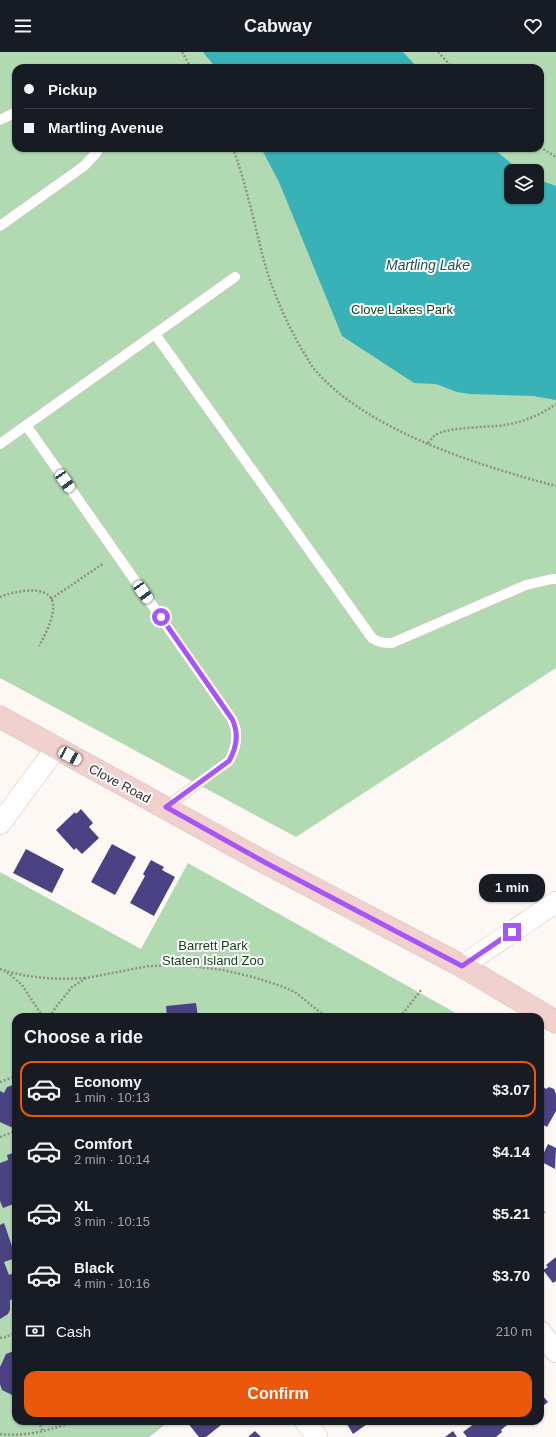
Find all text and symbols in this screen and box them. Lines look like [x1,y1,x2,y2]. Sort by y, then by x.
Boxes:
icon: menu [12,15,34,37]
icon: heart [522,15,544,37]
text: Cabway [244,16,312,36]
text: Pickup [48,81,97,98]
text: Martling Avenue [48,119,164,136]
map controls [504,164,544,204]
button: layers [504,164,544,204]
water label: Martling Lake [386,257,470,273]
park label: Clove Lakes Park [351,302,453,317]
car [53,468,77,494]
car [131,579,155,605]
route start [152,608,170,626]
car [57,745,83,767]
street label: Clove Road [86,761,153,806]
callout: 1 min [479,874,545,902]
text: 1 min [495,880,529,895]
route end [503,923,521,941]
park label: Barrett Park Staten Island Zoo [162,938,264,968]
text: Choose a ride [24,1027,143,1047]
icon: car [26,1071,62,1107]
text: Economy [74,1073,142,1090]
text: $3.07 [492,1081,530,1098]
text: 1 min · 10:13 [74,1090,150,1105]
icon: car [26,1133,62,1169]
text: Comfort [74,1135,132,1152]
text: $4.14 [492,1143,530,1160]
text: 2 min · 10:14 [74,1152,150,1167]
icon: car [26,1195,62,1231]
text: XL [74,1197,93,1214]
text: $5.21 [492,1205,530,1222]
text: 3 min · 10:15 [74,1214,150,1229]
icon: car [26,1257,62,1293]
text: Black [74,1259,114,1276]
text: $3.70 [492,1267,530,1284]
text: 4 min · 10:16 [74,1276,150,1291]
icon: cash [24,1320,46,1342]
text: Cash [56,1323,91,1340]
text: 210 m [496,1324,532,1339]
button: Confirm [24,1371,532,1417]

